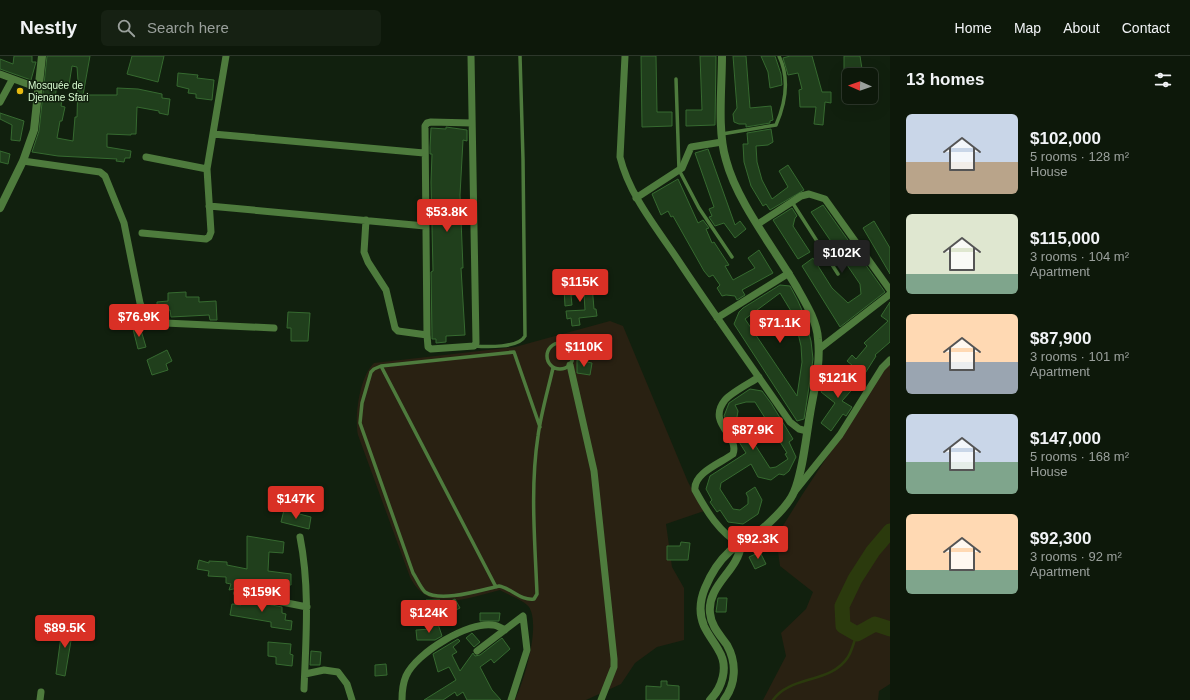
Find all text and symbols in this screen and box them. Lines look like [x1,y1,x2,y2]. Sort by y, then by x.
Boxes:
search box [101,10,381,46]
text: Nestly [20,17,77,38]
icon: search [115,17,137,39]
text: Search here [147,19,229,36]
text: Home [955,20,992,36]
text: Map [1014,20,1041,36]
text: About [1063,20,1100,36]
text: Contact [1122,20,1170,36]
north arrow [842,68,878,104]
map controls [842,68,878,104]
icon: filters [1152,69,1174,91]
text: 13 homes [906,70,984,89]
place label: Mosquée de Djenane Sfari [28,80,89,103]
marker: Mosquée de Djenane Sfari [15,86,25,96]
text: $102,000 [1030,129,1101,148]
icon: home [938,130,986,178]
text: 5 rooms · 128 m² [1030,149,1129,164]
text: House [1030,164,1068,179]
pin: $53.8K [414,199,480,233]
text: $53.8K [426,204,468,219]
text: $115,000 [1030,229,1100,248]
icon: home [938,230,986,278]
pin: $102K [814,240,870,274]
text: $102K [823,245,861,260]
text: 3 rooms · 104 m² [1030,249,1129,264]
text: Apartment [1030,264,1090,279]
pin: $115K [552,269,608,303]
text: $115K [561,274,599,289]
pin: $76.9K [106,304,172,338]
text: $76.9K [118,309,160,324]
pin: $71.1K [747,310,813,344]
text: $71.1K [759,315,801,330]
text: $87,900 [1030,329,1091,348]
icon: home [938,330,986,378]
pin: $110K [556,334,612,368]
text: $110K [565,339,603,354]
text: 3 rooms · 101 m² [1030,349,1129,364]
text: Apartment [1030,364,1090,379]
pin: $121K [810,365,866,399]
text: $121K [819,370,857,385]
pin: $87.9K [720,417,786,451]
text: $87.9K [732,422,774,437]
text: $147,000 [1030,429,1101,448]
icon: home [938,430,986,478]
text: 5 rooms · 168 m² [1030,449,1129,464]
text: House [1030,464,1068,479]
pin: $147K [268,486,324,520]
text: $147K [277,491,315,506]
pin: $92.3K [725,526,791,560]
text: $92,300 [1030,529,1091,548]
icon: home [938,530,986,578]
text: $92.3K [737,531,779,546]
text: 3 rooms · 92 m² [1030,549,1122,564]
text: Apartment [1030,564,1090,579]
pin: $159K [234,579,290,613]
text: $159K [243,584,281,599]
pin: $124K [401,600,457,634]
text: $124K [410,605,448,620]
pin: $89.5K [32,615,98,649]
text: $89.5K [44,620,86,635]

